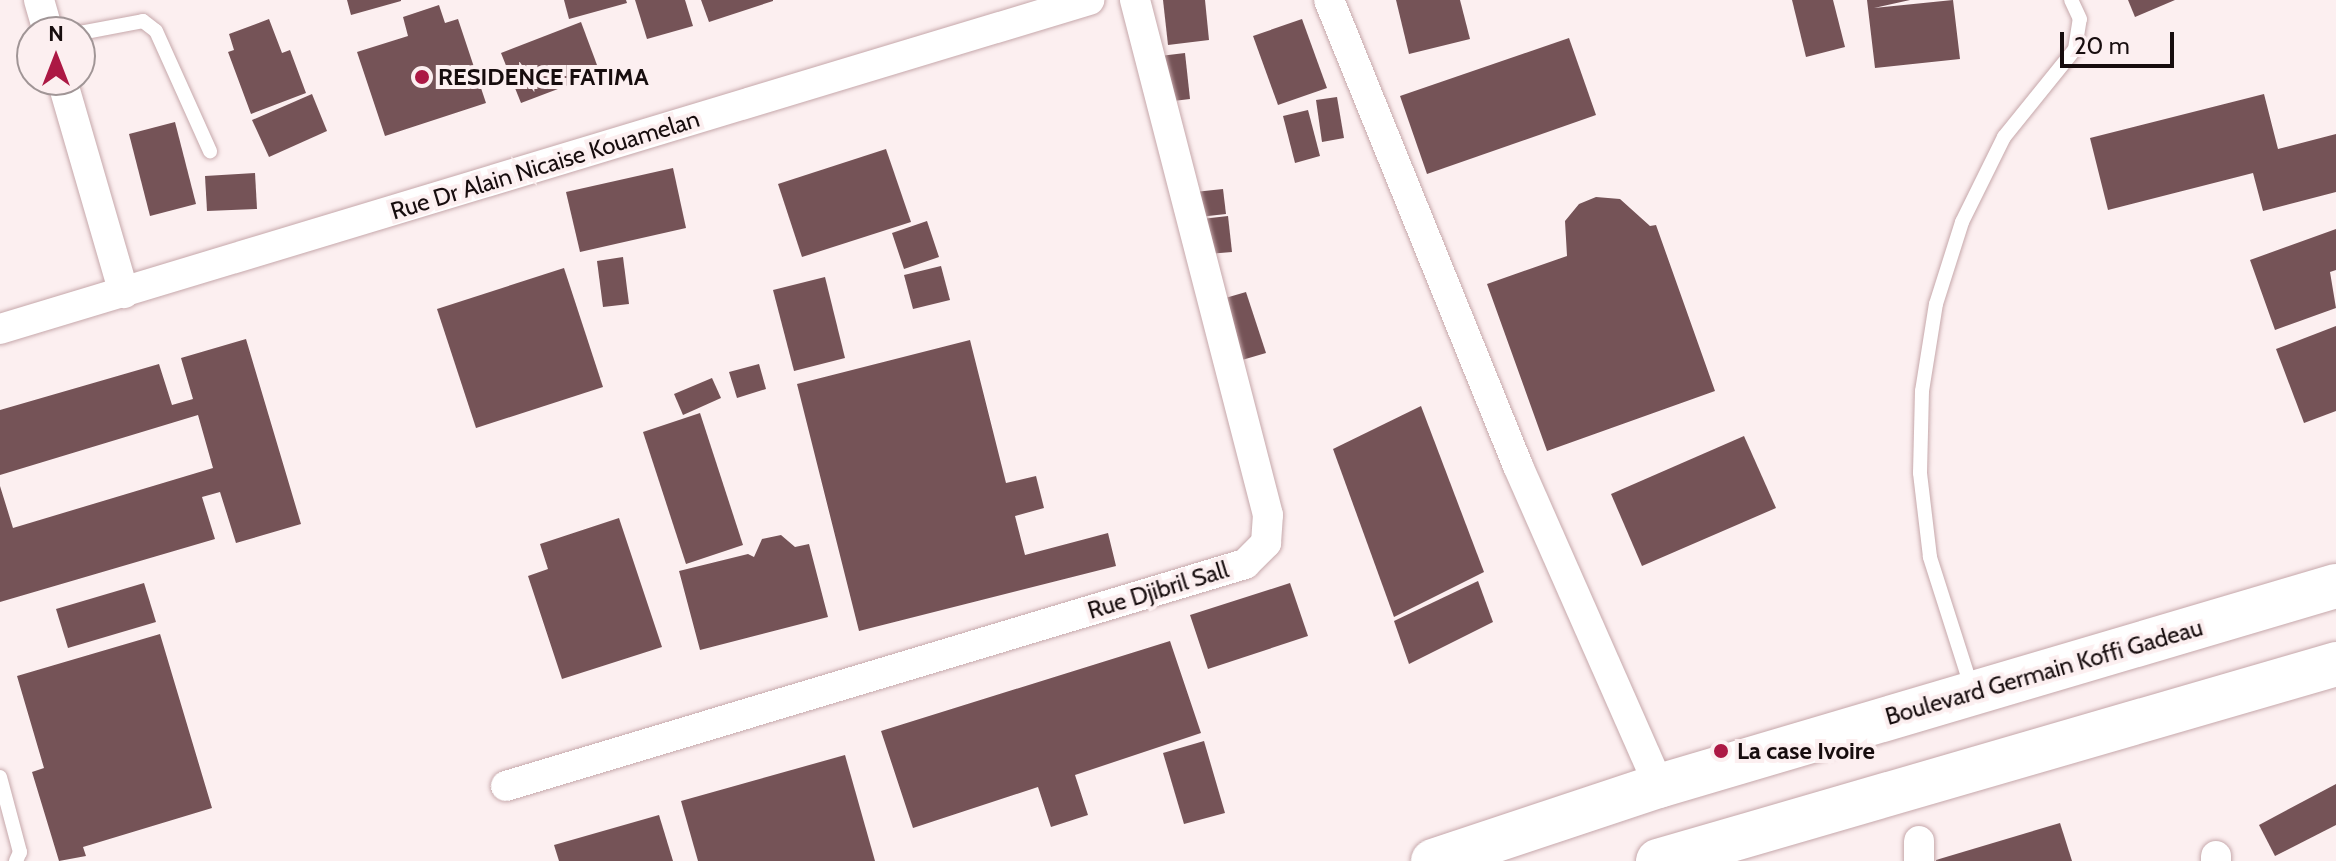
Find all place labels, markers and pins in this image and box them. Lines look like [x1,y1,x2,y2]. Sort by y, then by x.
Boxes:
place label: RESIDENCE FATIMA [438,63,649,91]
marker: RESIDENCE FATIMA [413,68,431,86]
place label: La case Ivoire [1737,737,1875,765]
marker: La case Ivoire [1712,742,1730,760]

